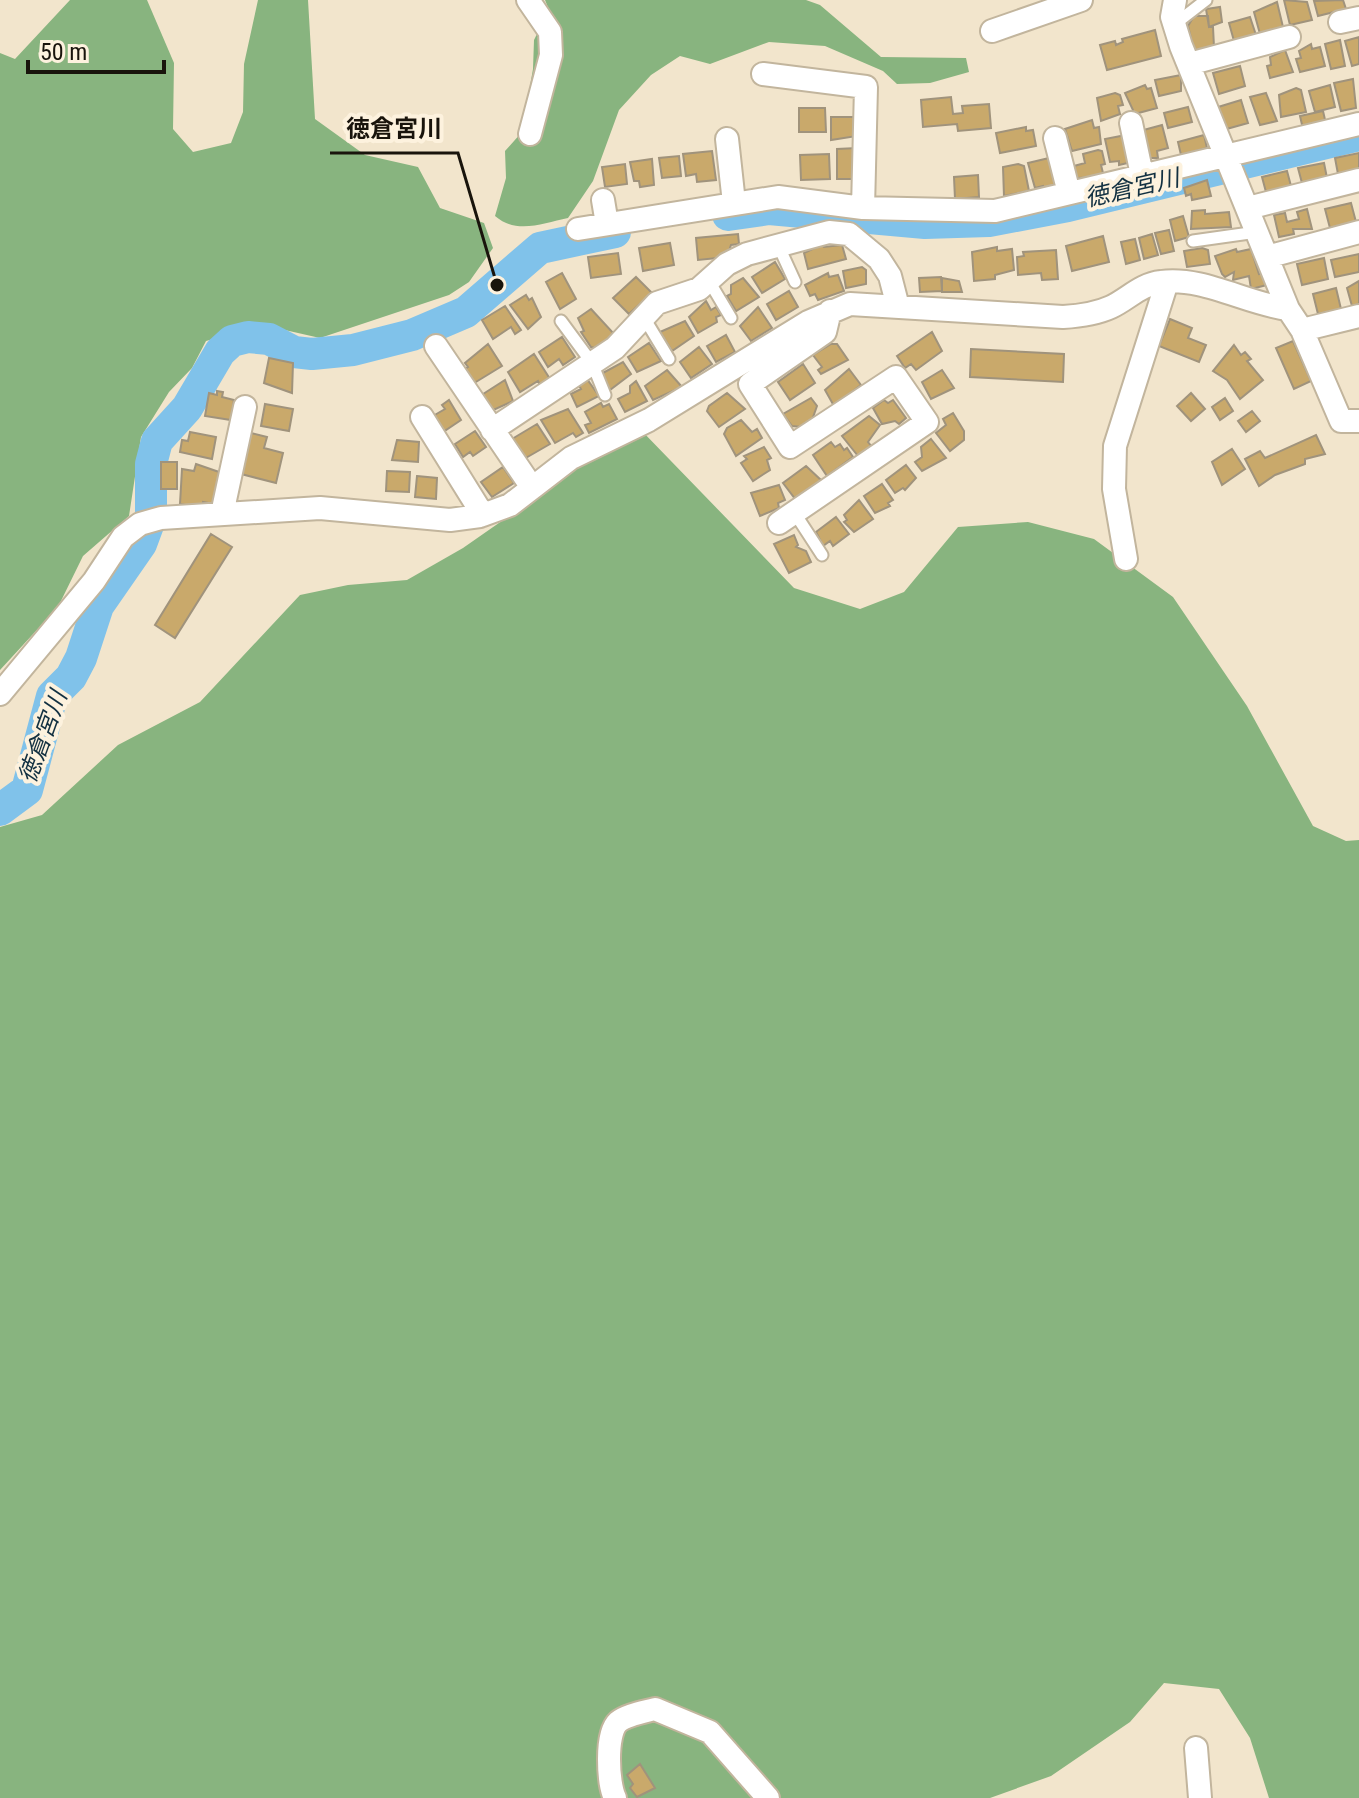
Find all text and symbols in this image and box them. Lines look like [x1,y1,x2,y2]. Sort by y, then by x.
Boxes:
scale bar [28,24,164,74]
text: 50 m [40,38,87,66]
callout: 徳倉宮川 [330,105,458,153]
text: 徳倉宮川 [346,115,442,143]
water label: 徳倉宮川 [1082,163,1185,212]
water label: 徳倉宮川 [13,684,74,787]

